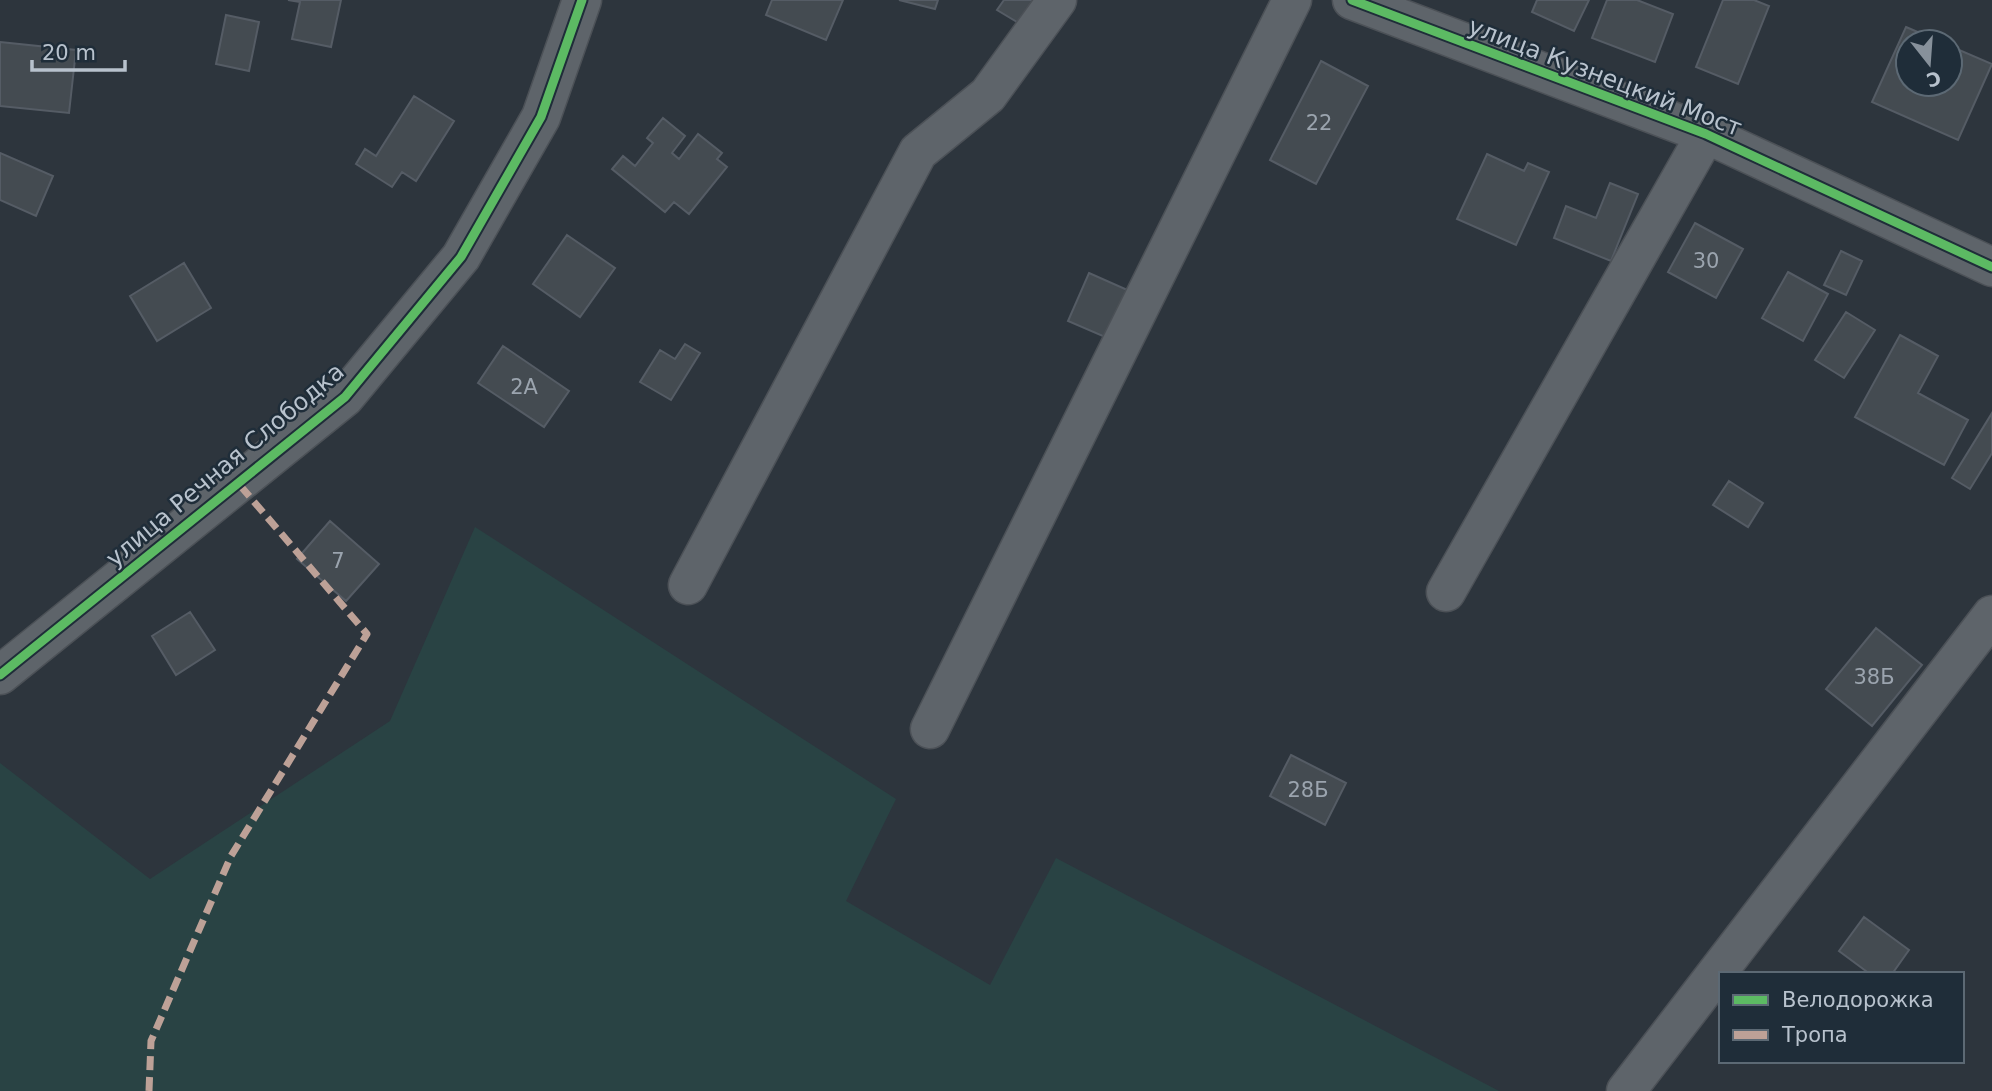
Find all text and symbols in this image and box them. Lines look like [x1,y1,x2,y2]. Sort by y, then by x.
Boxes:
street label: улица Кузнецкий Мост [1464,12,1746,142]
scale bar [32,28,124,72]
north arrow [1894,28,1964,98]
text: 20 m [42,41,96,65]
text: С [1924,67,1944,92]
house number: 22 [1306,111,1332,135]
house number: 30 [1693,249,1719,273]
street label: улица Речная Слободка [100,357,350,573]
house number: 2А [510,375,538,399]
house number: 7 [331,549,345,573]
house number: 38Б [1853,665,1895,689]
house number: 28Б [1287,778,1329,802]
legend [1719,972,1964,1063]
text: Велодорожка [1782,988,1934,1012]
text: Тропа [1781,1023,1848,1047]

